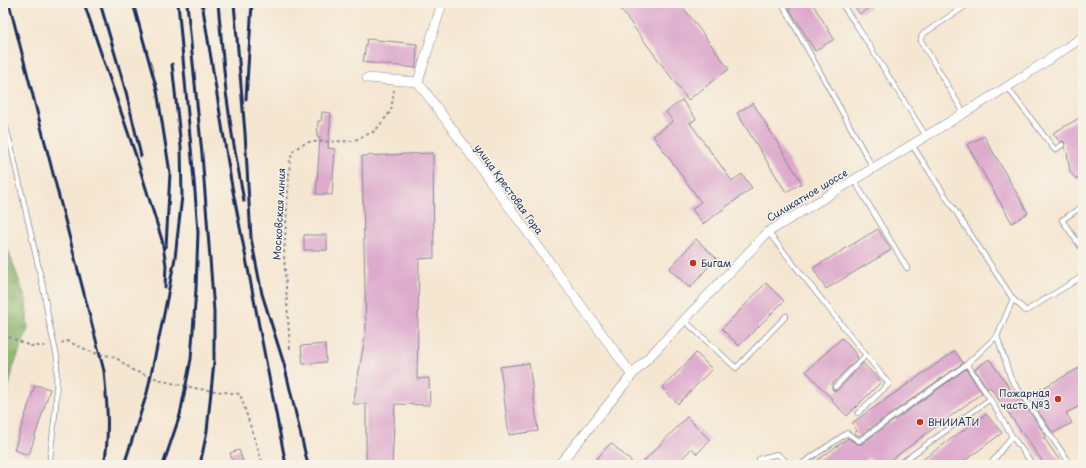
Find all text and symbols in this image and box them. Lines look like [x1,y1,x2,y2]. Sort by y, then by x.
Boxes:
street label: улица Крестовая Гора [471,140,548,238]
street label: Силикатное шоссе [763,164,850,225]
street label: Московская линия [269,168,288,260]
place label: Бигам [701,255,731,270]
marker: Бигам [688,258,698,268]
place label: Пожарная часть №3 [999,385,1050,412]
marker: Пожарная часть №3 [1053,394,1063,404]
place label: ВНИИАТИ [928,414,980,429]
marker: ВНИИАТИ [915,417,925,427]

